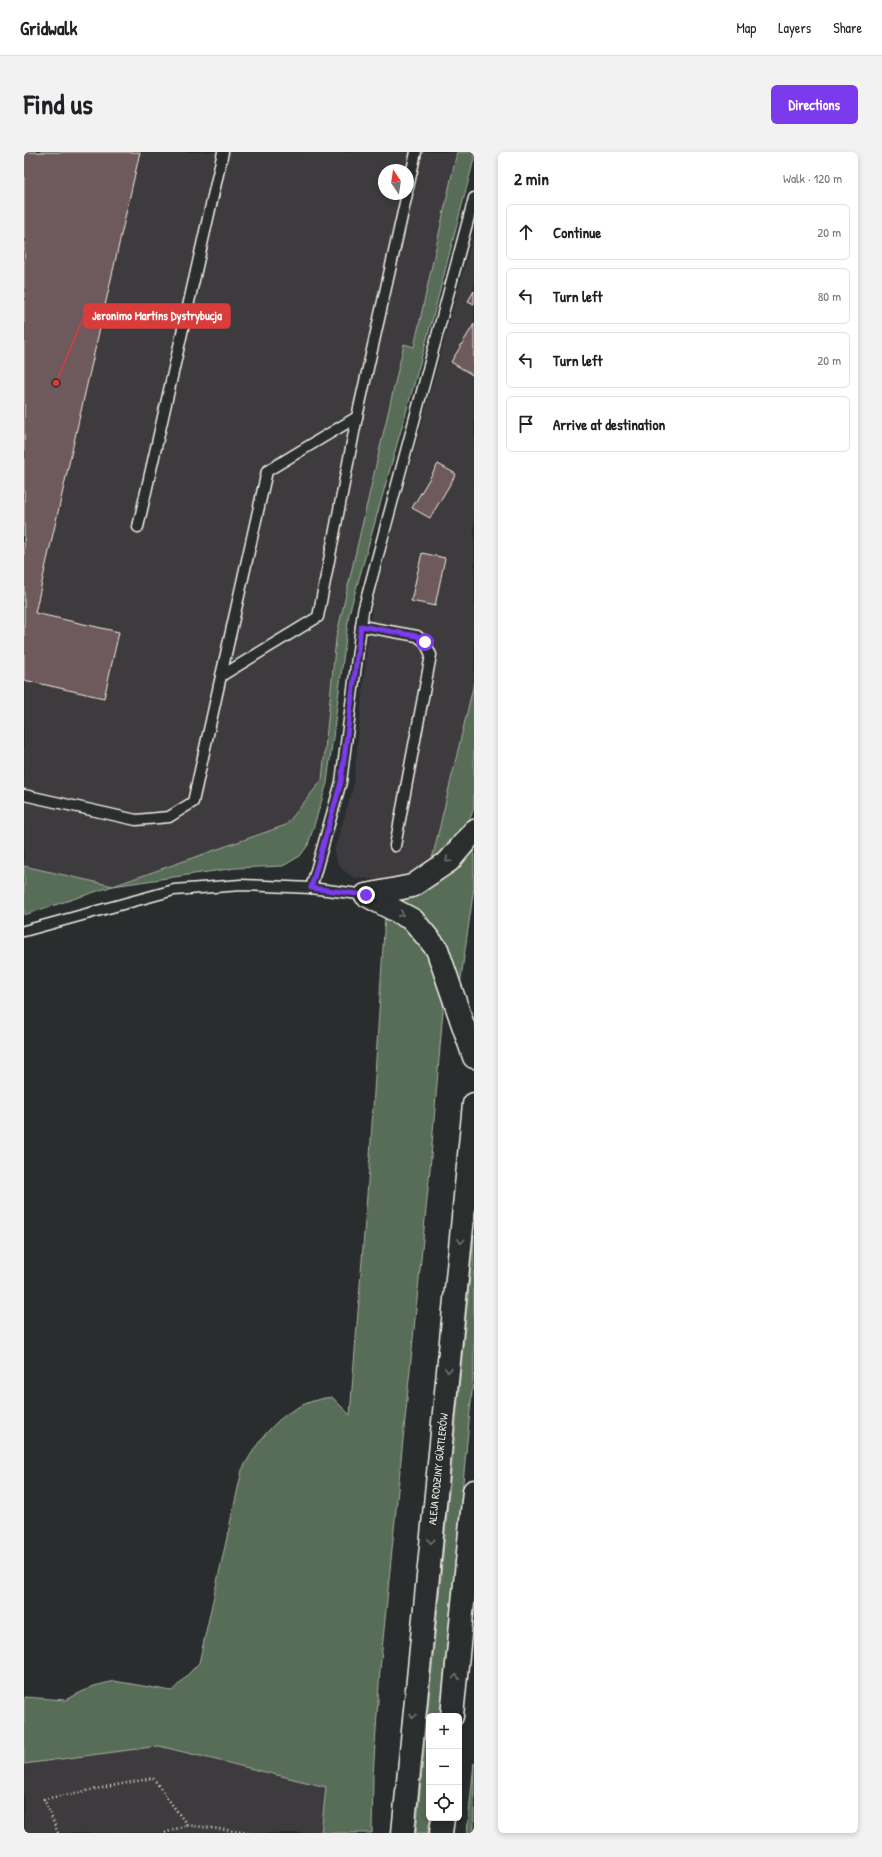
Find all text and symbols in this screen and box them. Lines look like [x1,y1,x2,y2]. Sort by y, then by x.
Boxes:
text: Gridwalk [20,15,77,41]
text: Map [736,18,756,37]
text: Layers [778,18,811,37]
text: Share [833,18,862,37]
text: Find us [24,85,93,123]
button: Directions [771,85,858,124]
north arrow [378,164,414,200]
text: 2 min [514,167,549,190]
text: Walk · 120 m [783,169,842,187]
icon: ahead [515,221,537,243]
text: Continue [553,222,601,243]
text: 20 m [817,223,841,241]
icon: left [515,285,537,307]
text: Turn left [553,286,603,307]
text: 80 m [818,287,841,305]
callout: Jeronimo Martins Dystrybucja [84,304,230,328]
text: Jeronimo Martins Dystrybucja [92,307,222,325]
icon: left [515,349,537,371]
text: Turn left [553,350,603,371]
text: 20 m [817,351,841,369]
icon: arrive [515,413,537,435]
text: Arrive at destination [553,414,665,435]
route start [416,633,434,651]
one-way arrow [445,856,453,863]
route end [357,886,375,904]
one-way arrow [397,909,404,916]
one-way arrow [456,1238,465,1244]
one-way arrow [444,1367,453,1373]
street label: ALEJA RODZINY GÜRTLERÓW [425,1412,451,1526]
one-way arrow [427,1538,436,1544]
one-way arrow [451,1674,460,1680]
one-way arrow [409,1713,418,1719]
map controls [426,1713,462,1821]
button: + [426,1713,462,1749]
button: − [426,1749,462,1785]
button: locate [426,1785,462,1821]

